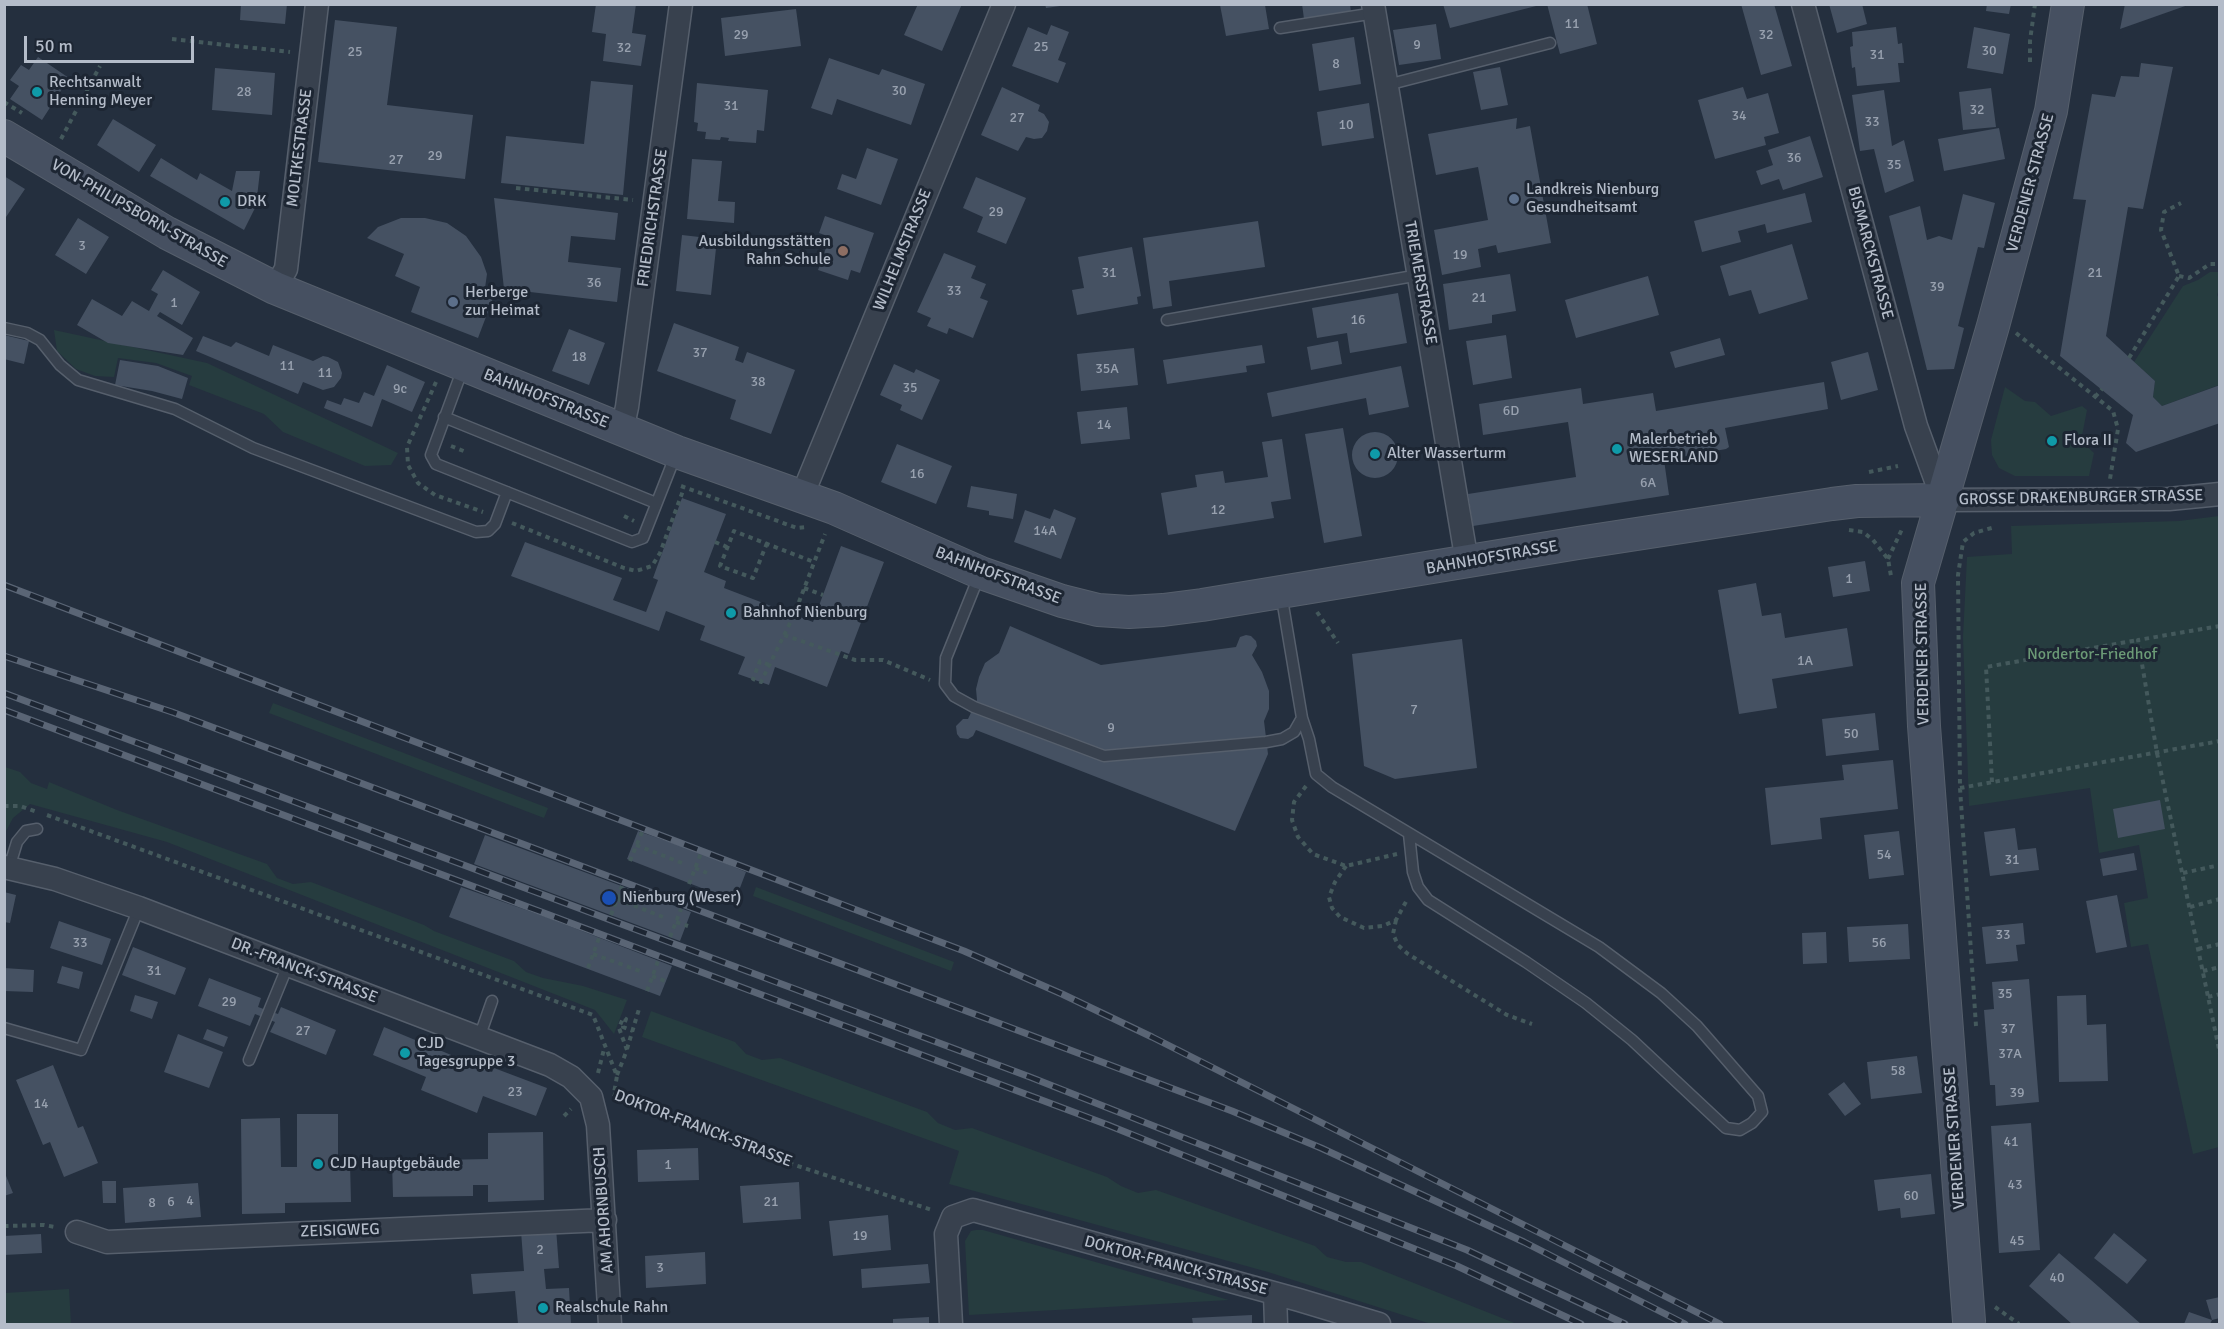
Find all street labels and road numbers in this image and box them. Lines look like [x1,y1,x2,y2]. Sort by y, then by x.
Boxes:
street label: MOLTKESTRASSE [283,88,317,208]
street label: VERDENER STRASSE [2003,112,2059,254]
street label: FRIEDRICHSTRASSE [634,148,672,288]
street label: VON-PHILIPSBORN-STRASSE [48,156,230,272]
street label: BISMARCKSTRASSE [1843,184,1897,322]
street label: WILHELMSTRASSE [870,186,936,314]
street label: TRIEMERSTRASSE [1400,220,1440,346]
street label: BAHNHOFSTRASSE [481,365,611,433]
street label: GROSSE DRAKENBURGER STRASSE [1959,486,2203,510]
street label: BAHNHOFSTRASSE [1425,537,1559,579]
street label: BAHNHOFSTRASSE [932,543,1064,609]
street label: VERDENER STRASSE [1912,582,1934,726]
street label: DR.-FRANCK-STRASSE [228,934,380,1008]
street label: VERDENER STRASSE [1940,1066,1970,1210]
street label: DOKTOR-FRANCK-STRASSE [611,1086,795,1172]
street label: AM AHORNBUSCH [590,1146,618,1274]
street label: ZEISIGWEG [300,1220,380,1242]
street label: DOKTOR-FRANCK-STRASSE [1082,1232,1270,1300]

